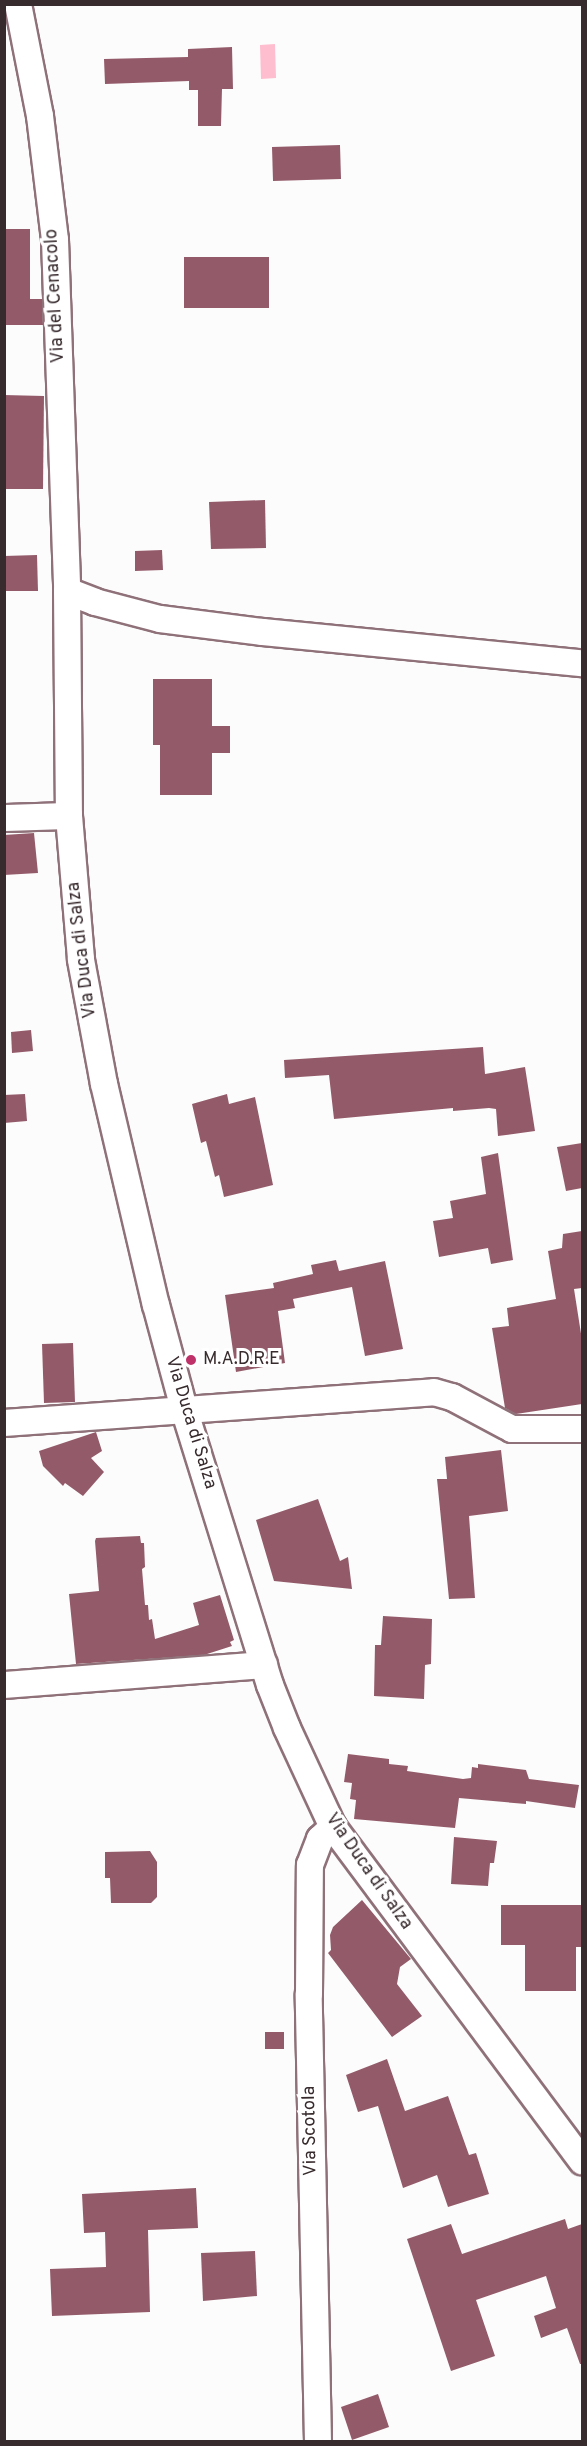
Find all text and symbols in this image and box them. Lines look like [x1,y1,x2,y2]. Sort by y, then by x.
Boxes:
street label: Via del Cenacolo [42,228,70,364]
street label: Via Duca di Salza [64,881,102,1019]
place label: M.A.D.R.E [203,1349,280,1371]
marker: M.A.D.R.E [184,1353,198,1367]
street label: Via Duca di Salza [160,1354,220,1492]
street label: Via Duca di Salza [320,1810,416,1934]
street label: Via Scotola [299,2086,323,2176]

